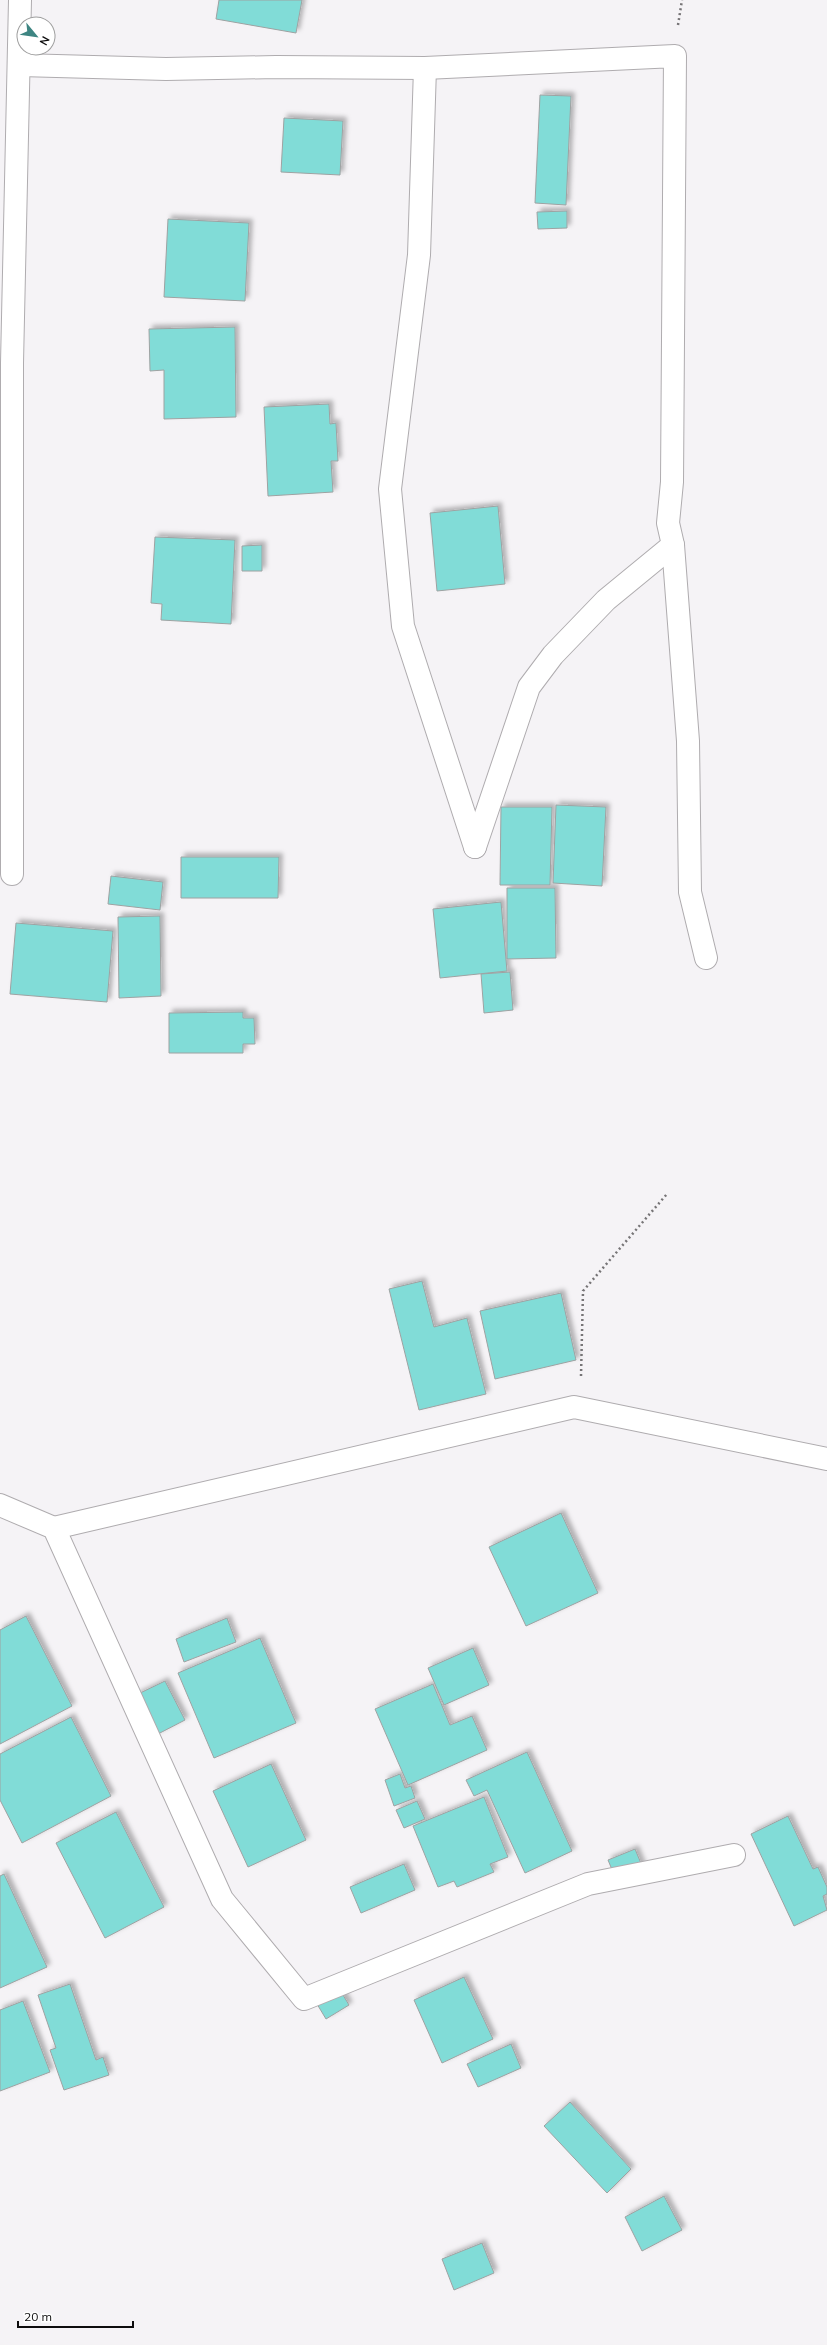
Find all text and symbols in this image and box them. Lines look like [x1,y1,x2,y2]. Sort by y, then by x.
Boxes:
north arrow [16,16,56,56]
text: N [37,34,53,48]
scale bar [18,2303,133,2329]
text: 20 m [24,2309,52,2324]

